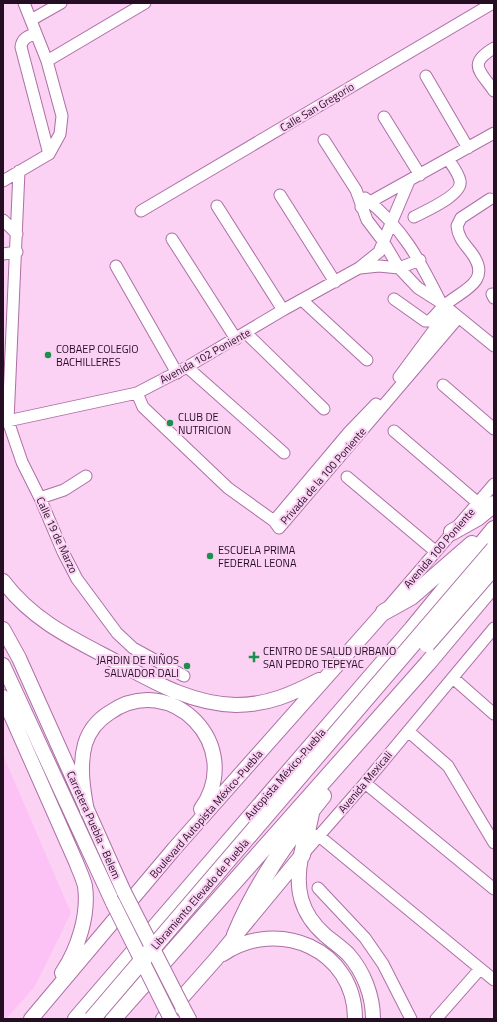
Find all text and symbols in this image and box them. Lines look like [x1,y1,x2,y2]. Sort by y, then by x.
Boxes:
street label: Calle San Gregorio [277,78,357,135]
street label: Avenida 102 Poniente [157,324,254,388]
place label: COBAEP COLEGIO BACHILLERES [56,341,139,370]
marker: COBAEP COLEGIO BACHILLERES [43,350,53,360]
place label: CLUB DE NUTRICION [178,409,231,438]
marker: CLUB DE NUTRICION [165,418,175,428]
street label: Privada de la 100 Poniente [276,424,370,528]
street label: Calle 19 de Marzo [32,494,82,576]
street label: Avenida 100 Poniente [400,504,479,592]
place label: ESCUELA PRIMA FEDERAL LEONA [218,542,297,571]
marker: ESCUELA PRIMA FEDERAL LEONA [205,551,215,561]
place label: CENTRO DE SALUD URBANO SAN PEDRO TEPEYAC [263,643,396,672]
marker: CENTRO DE SALUD URBANO SAN PEDRO TEPEYAC [248,651,260,663]
place label: JARDIN DE NIÑOS SALVADOR DALI [96,652,179,681]
marker: JARDIN DE NIÑOS SALVADOR DALI [182,661,192,671]
street label: Autopista México-Puebla [241,724,330,823]
street label: Boulevard Autopista México-Puebla [146,746,267,882]
street label: Avenida Mexicali [334,748,396,816]
street label: Carretera Puebla - Belem [63,768,125,882]
street label: Libramiento Elevado de Puebla [147,835,253,953]

